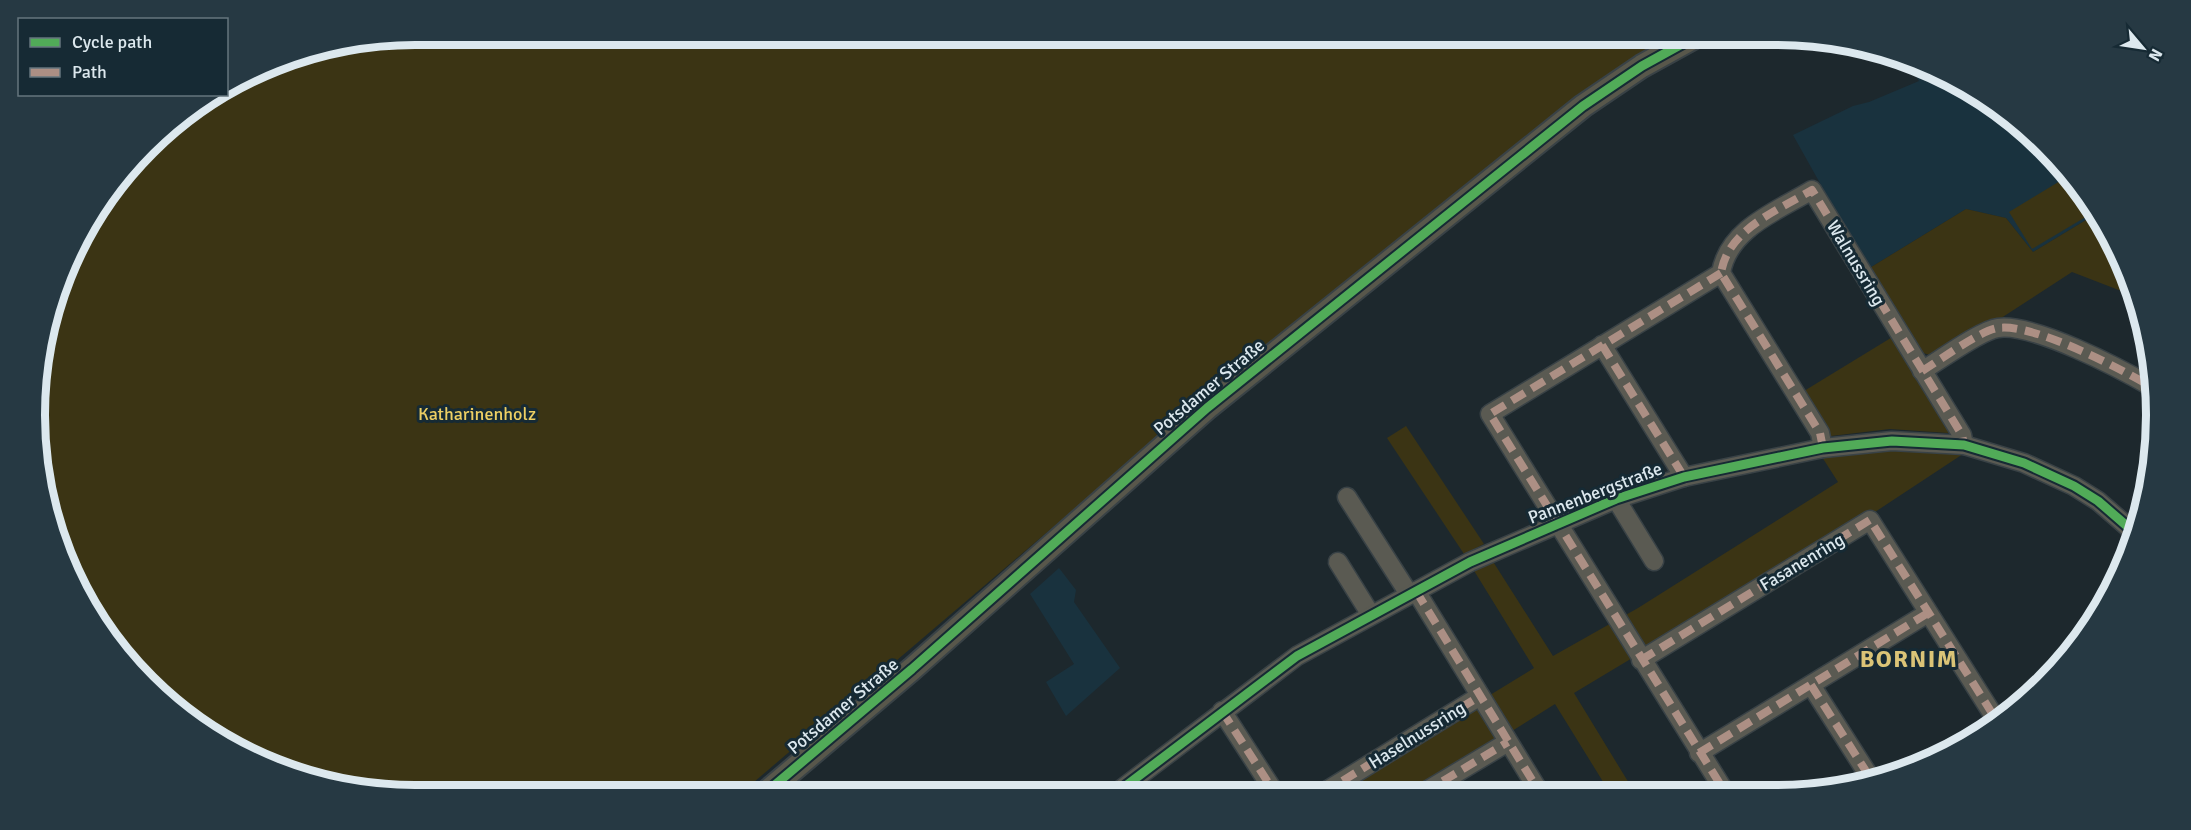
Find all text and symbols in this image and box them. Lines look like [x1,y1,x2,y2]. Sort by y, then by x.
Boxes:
legend [18,18,228,96]
north arrow [2113,18,2173,78]
text: Cycle path [72,31,152,53]
text: N [2144,45,2167,65]
text: Path [72,61,107,83]
street label: Walnussring [1822,216,1890,310]
street label: Potsdamer Straße [1149,334,1269,440]
park label: Katharinenholz [418,403,536,425]
street label: Pannenbergstraße [1525,457,1665,529]
street label: Fasanenring [1756,528,1848,596]
district label: BORNIM [1860,644,1958,674]
street label: Potsdamer Straße [783,653,903,759]
street label: Haselnussring [1365,697,1469,773]

